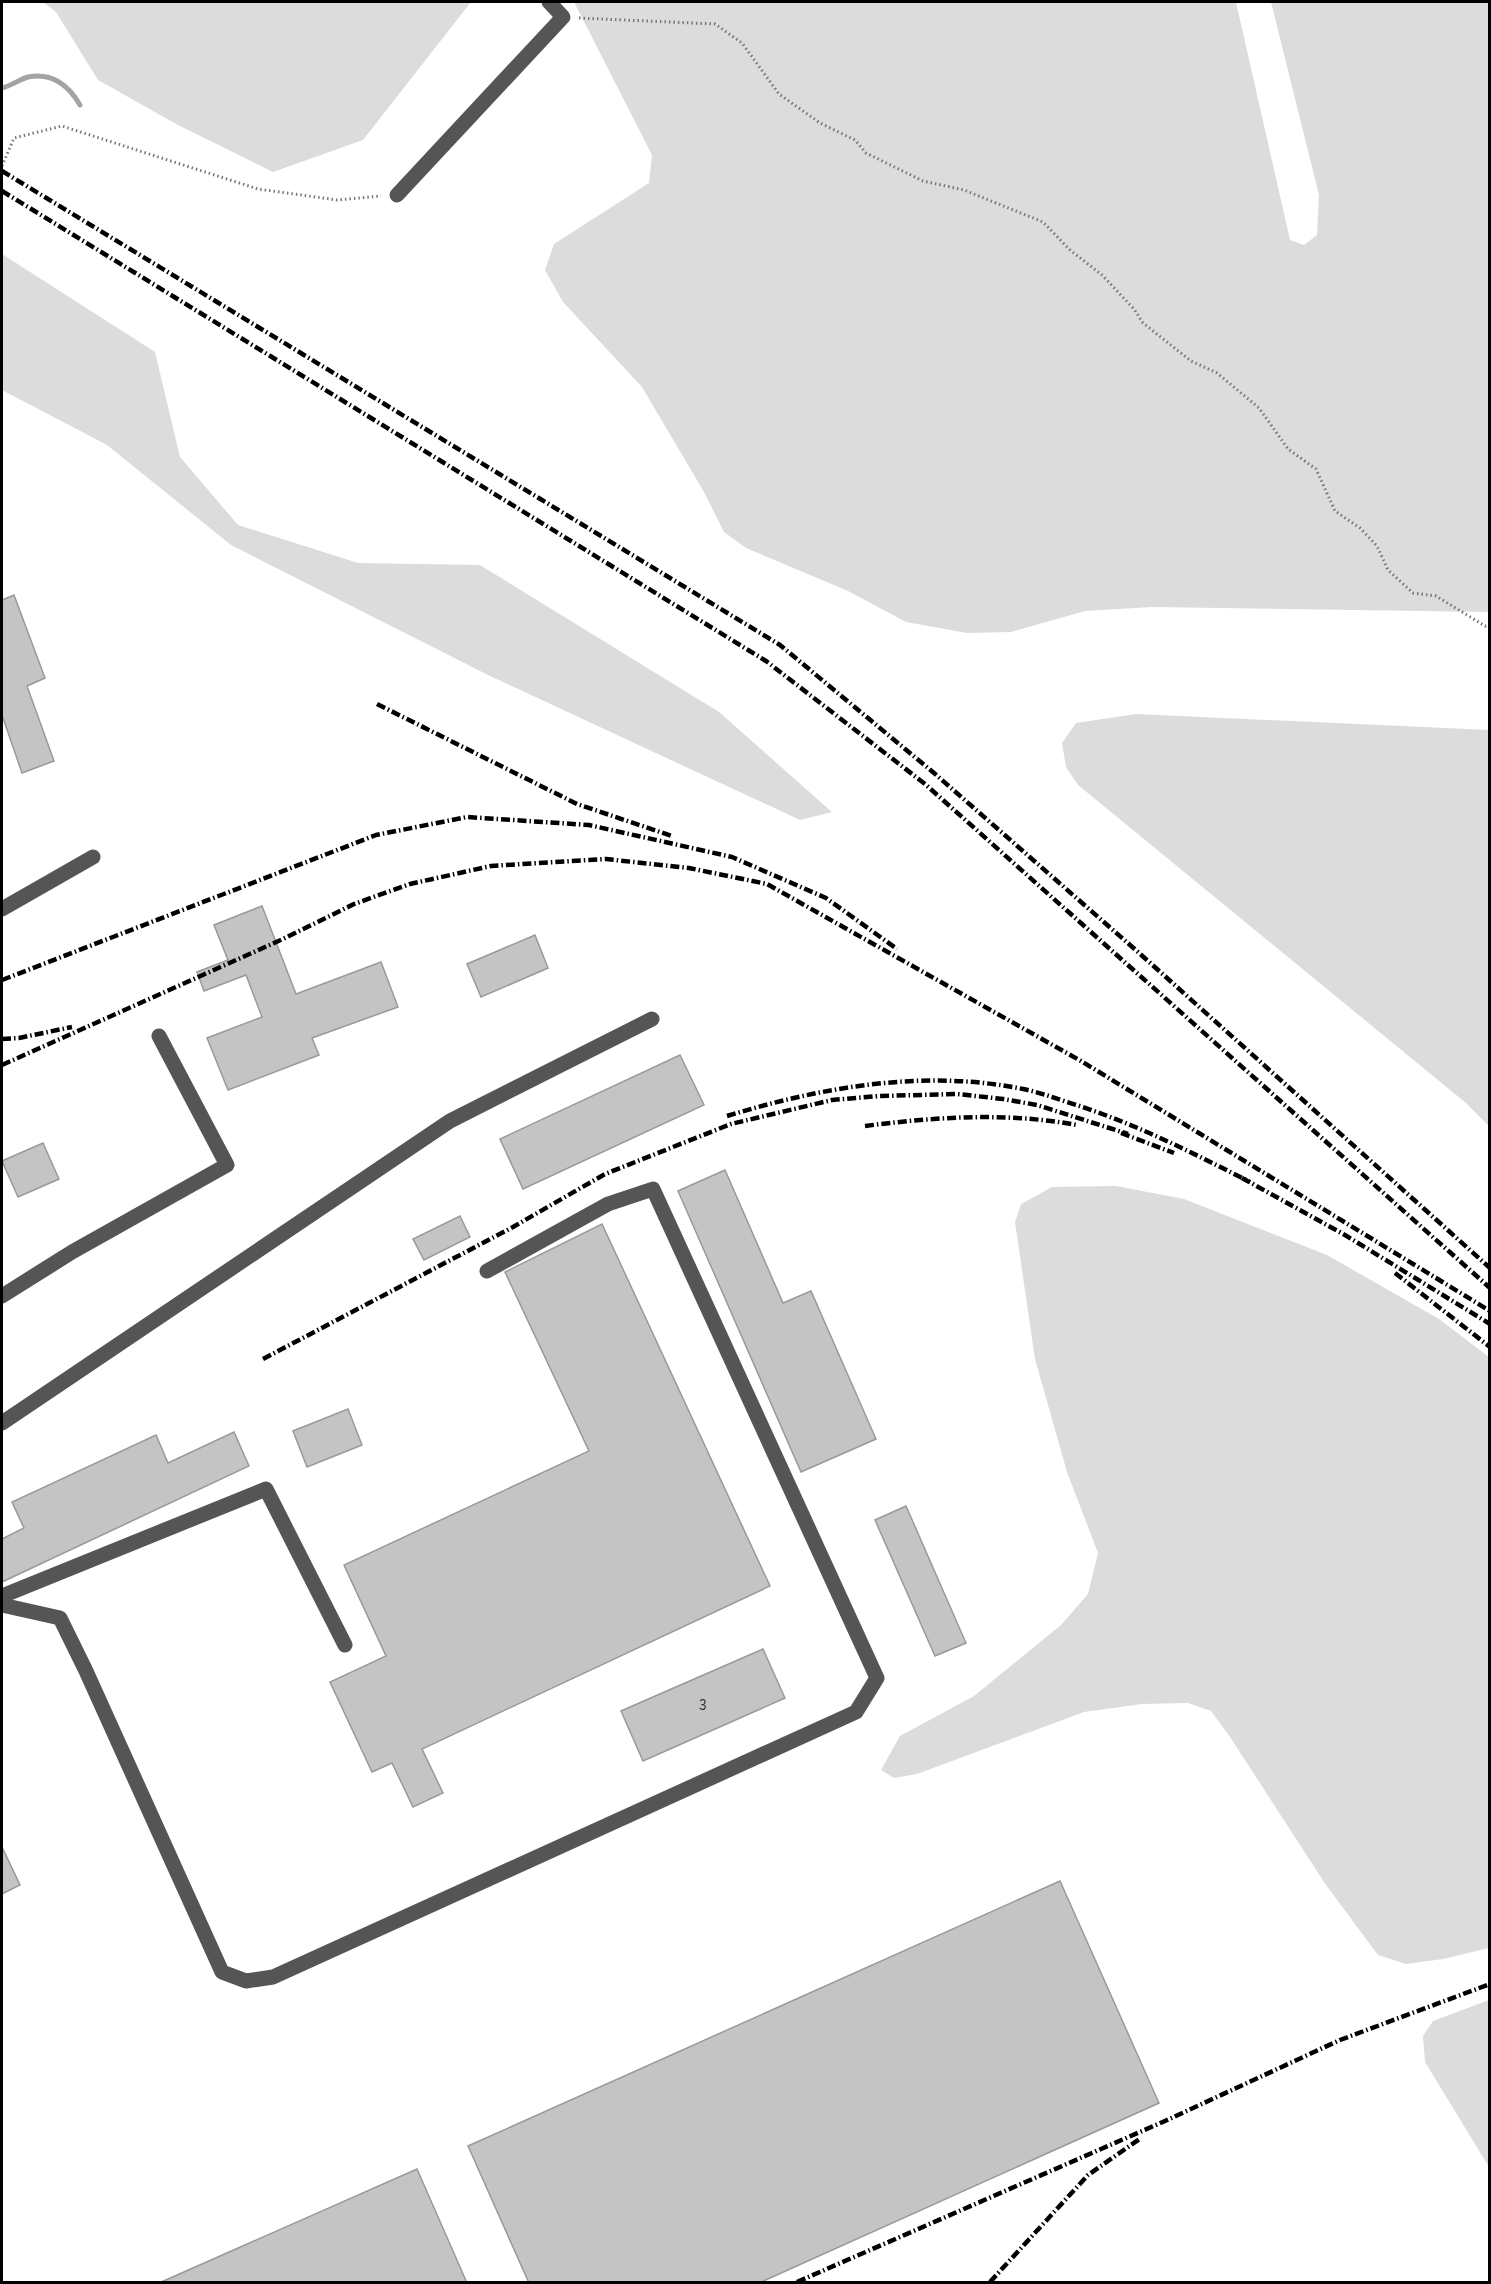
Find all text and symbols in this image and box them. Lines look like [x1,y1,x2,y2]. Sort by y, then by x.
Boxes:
house number: 3 [699,1696,707,1714]

